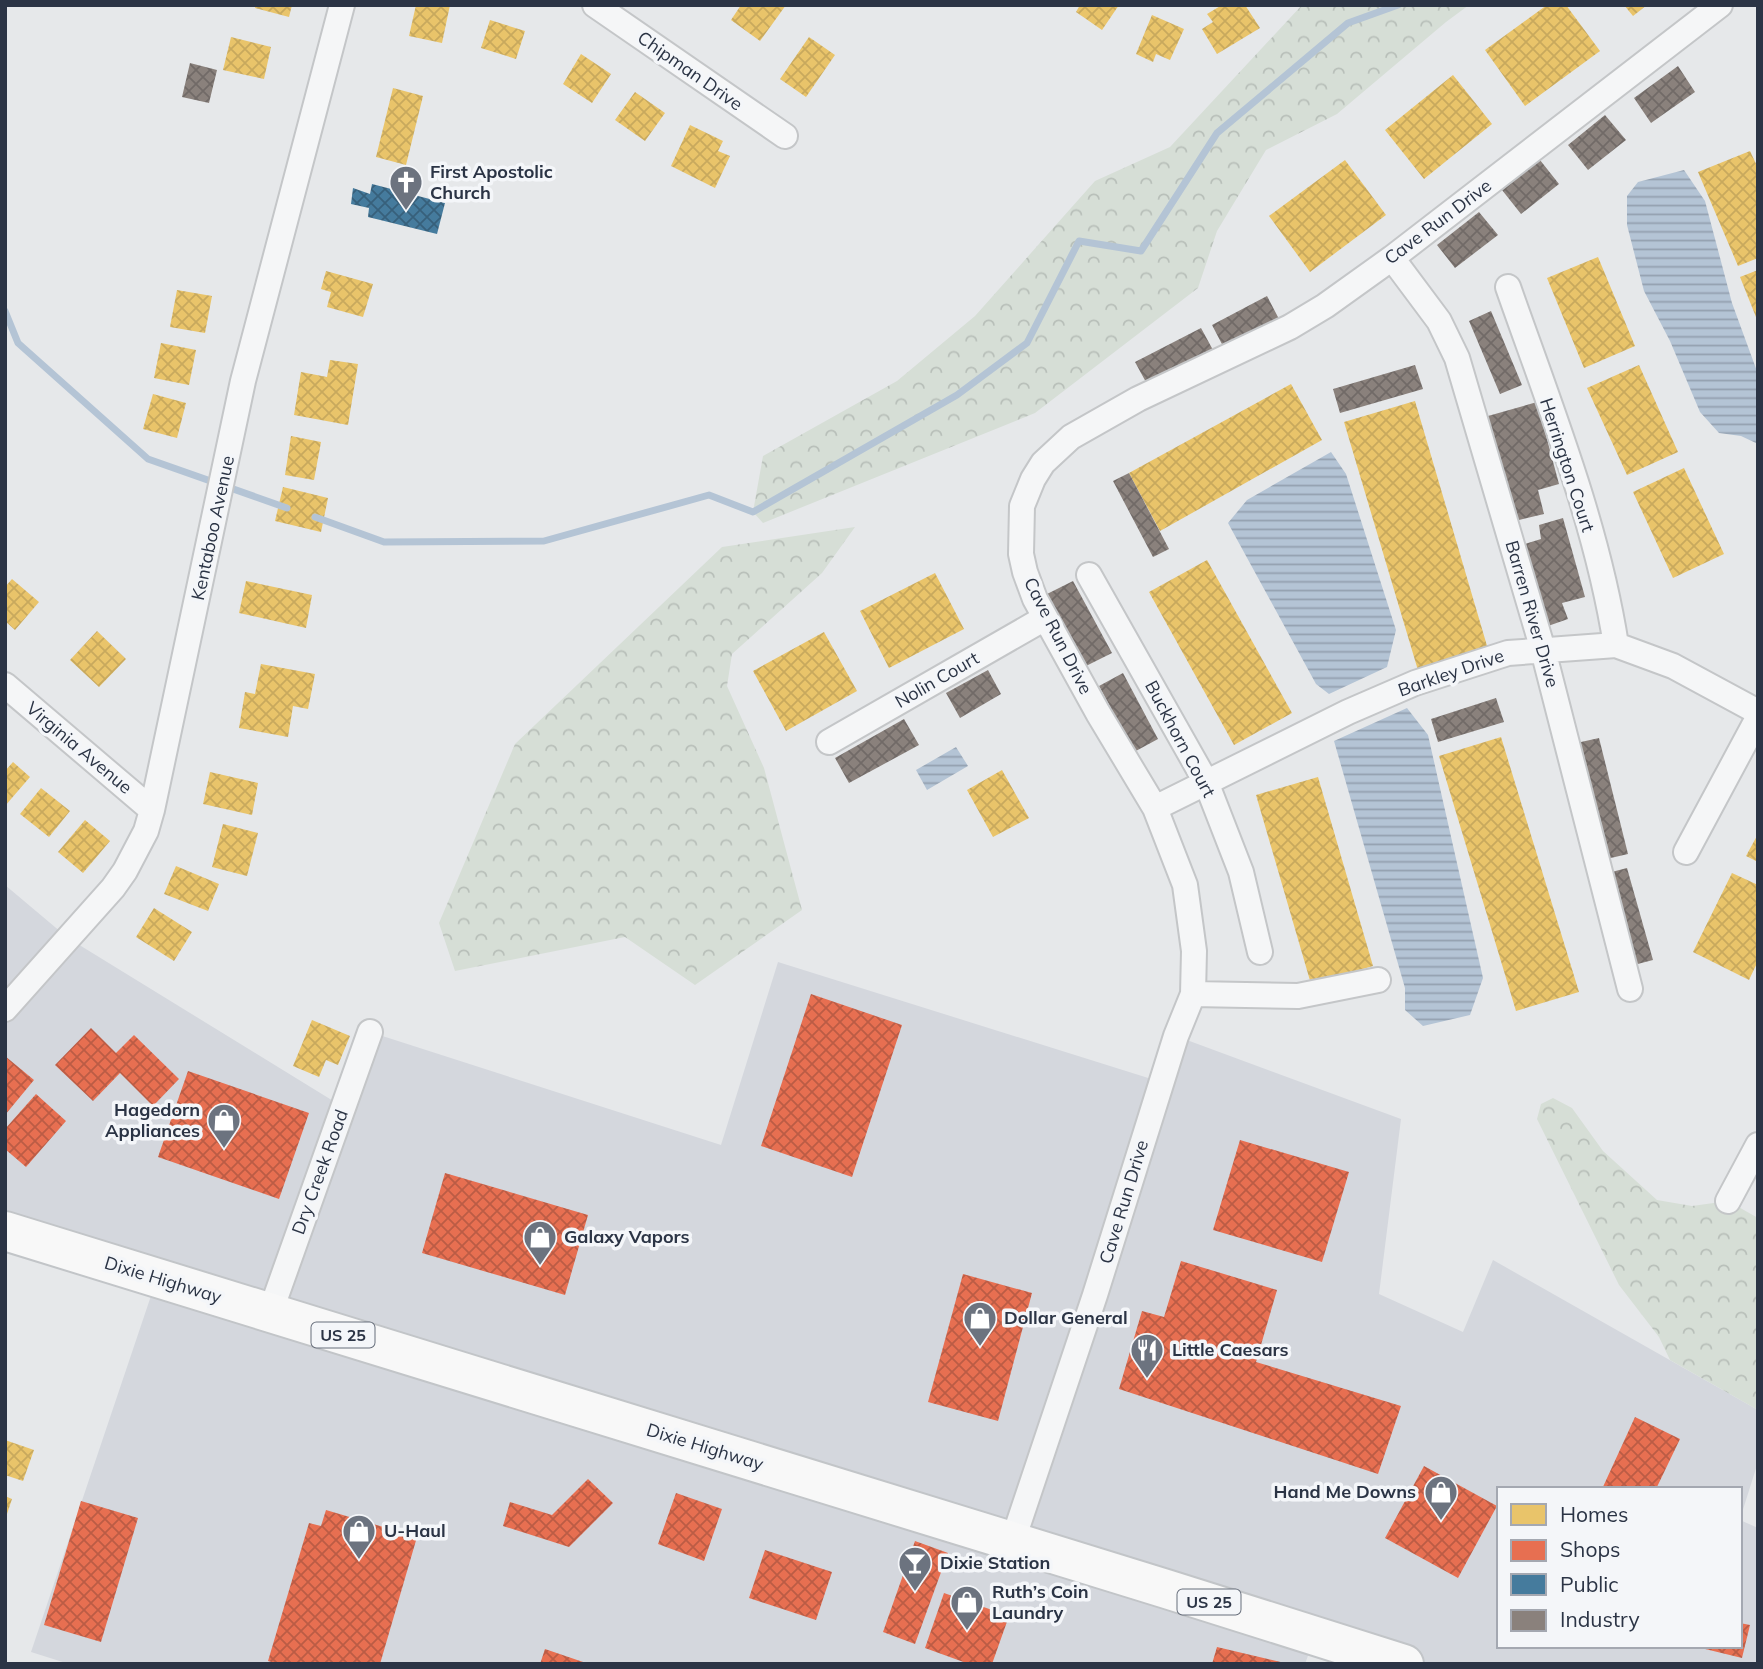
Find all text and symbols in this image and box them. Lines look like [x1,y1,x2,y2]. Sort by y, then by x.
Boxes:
street label: Chipman Drive [633,26,747,115]
place label: First Apostolic Church [430,160,553,204]
church icon: First Apostolic Church [387,163,425,212]
street label: Cave Run Drive [1380,174,1496,269]
street label: Herrington Court [1535,395,1600,535]
street label: Kentaboo Avenue [186,453,239,602]
street label: Barren River Drive [1501,538,1564,690]
street label: Cave Run Drive [1019,573,1098,698]
street label: Barkley Drive [1395,644,1507,701]
street label: Nolin Court [891,646,983,713]
street label: Buckhorn Court [1140,676,1221,801]
street label: Virginia Avenue [22,697,137,799]
place label: Hagedorn Appliances [105,1098,200,1142]
shop icon: Hagedorn Appliances [205,1101,243,1150]
street label: Dry Creek Road [286,1106,353,1237]
street label: Cave Run Drive [1094,1137,1153,1267]
shop icon: Galaxy Vapors [521,1218,559,1267]
place label: Galaxy Vapors [564,1225,690,1248]
street label: Dixie Highway [102,1251,225,1308]
shop icon: Dollar General [961,1299,999,1348]
place label: Dollar General [1004,1306,1128,1329]
road number: US 25 [312,1322,374,1348]
restaurant icon: Little Caesars [1128,1331,1166,1380]
place label: Little Caesars [1172,1338,1289,1361]
street label: Dixie Highway [644,1418,767,1475]
shop icon: Hand Me Downs [1422,1473,1460,1522]
place label: Hand Me Downs [1274,1480,1416,1503]
legend [1497,1487,1742,1648]
text: Homes [1560,1501,1628,1527]
shop icon: U-Haul [340,1512,378,1561]
place label: U-Haul [384,1519,446,1542]
text: Shops [1560,1536,1620,1562]
bar icon: Dixie Station [896,1544,934,1593]
place label: Dixie Station [940,1551,1050,1574]
text: Public [1560,1571,1619,1597]
place label: Ruth’s Coin Laundry [992,1580,1089,1624]
shop icon: Ruth’s Coin Laundry [948,1583,986,1632]
road number: US 25 [1178,1590,1240,1614]
text: Industry [1560,1606,1640,1632]

